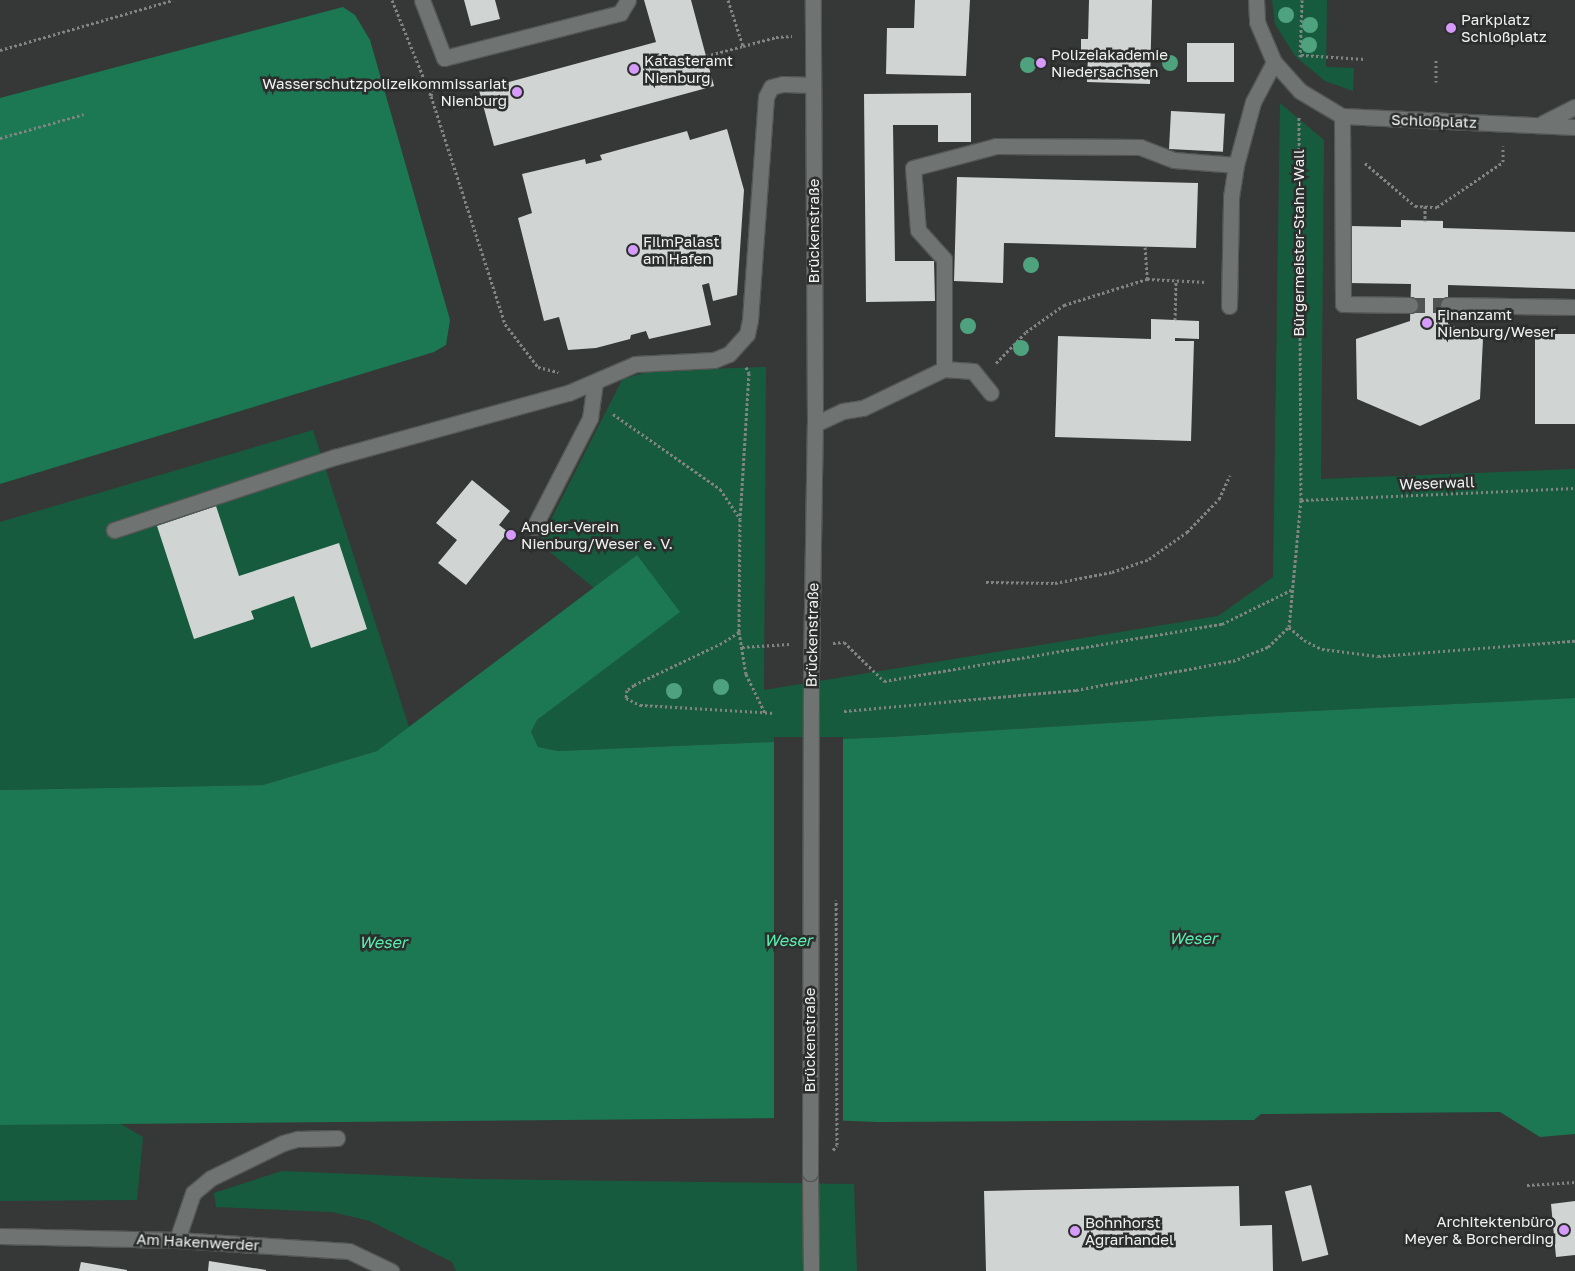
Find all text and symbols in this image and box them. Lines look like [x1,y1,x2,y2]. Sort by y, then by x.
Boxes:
place label: Parkplatz Schloßplatz [1461,10,1547,45]
marker: Parkplatz Schloßplatz [1445,22,1457,34]
place label: Polizeiakademie Niedersachsen [1051,45,1168,80]
place label: Katasteramt Nienburg [644,51,733,86]
marker: Polizeiakademie Niedersachsen [1035,57,1047,69]
marker: Katasteramt Nienburg [628,63,640,75]
place label: Wasserschutzpolizeikommissariat Nienburg [262,74,507,109]
marker: Wasserschutzpolizeikommissariat Nienburg [511,86,523,98]
street label: Schloßplatz [1391,111,1477,131]
street label: Bürgermeister-Stahn-Wall [1290,149,1308,337]
street label: Brückenstraße [805,179,823,283]
place label: FilmPalast am Hafen [643,232,719,267]
marker: FilmPalast am Hafen [627,244,639,256]
place label: Finanzamt Nienburg/Weser [1437,305,1556,340]
marker: Finanzamt Nienburg/Weser [1421,317,1433,329]
street label: Weserwall [1399,473,1475,493]
place label: Angler-Verein Nienburg/Weser e. V. [521,517,673,552]
marker: Angler-Verein Nienburg/Weser e. V. [505,529,517,541]
street label: Brückenstraße [802,582,822,688]
water label: Weser [1169,928,1217,948]
water label: Weser [764,930,812,950]
water label: Weser [359,932,407,952]
street label: Brückenstraße [801,988,819,1092]
place label: Architektenbüro Meyer & Borcherding [1404,1212,1554,1247]
place label: Bohnhorst Agrarhandel [1085,1213,1174,1248]
marker: Architektenbüro Meyer & Borcherding [1558,1224,1570,1236]
marker: Bohnhorst Agrarhandel [1069,1225,1081,1237]
street label: Am Hakenwerder [136,1230,260,1254]

